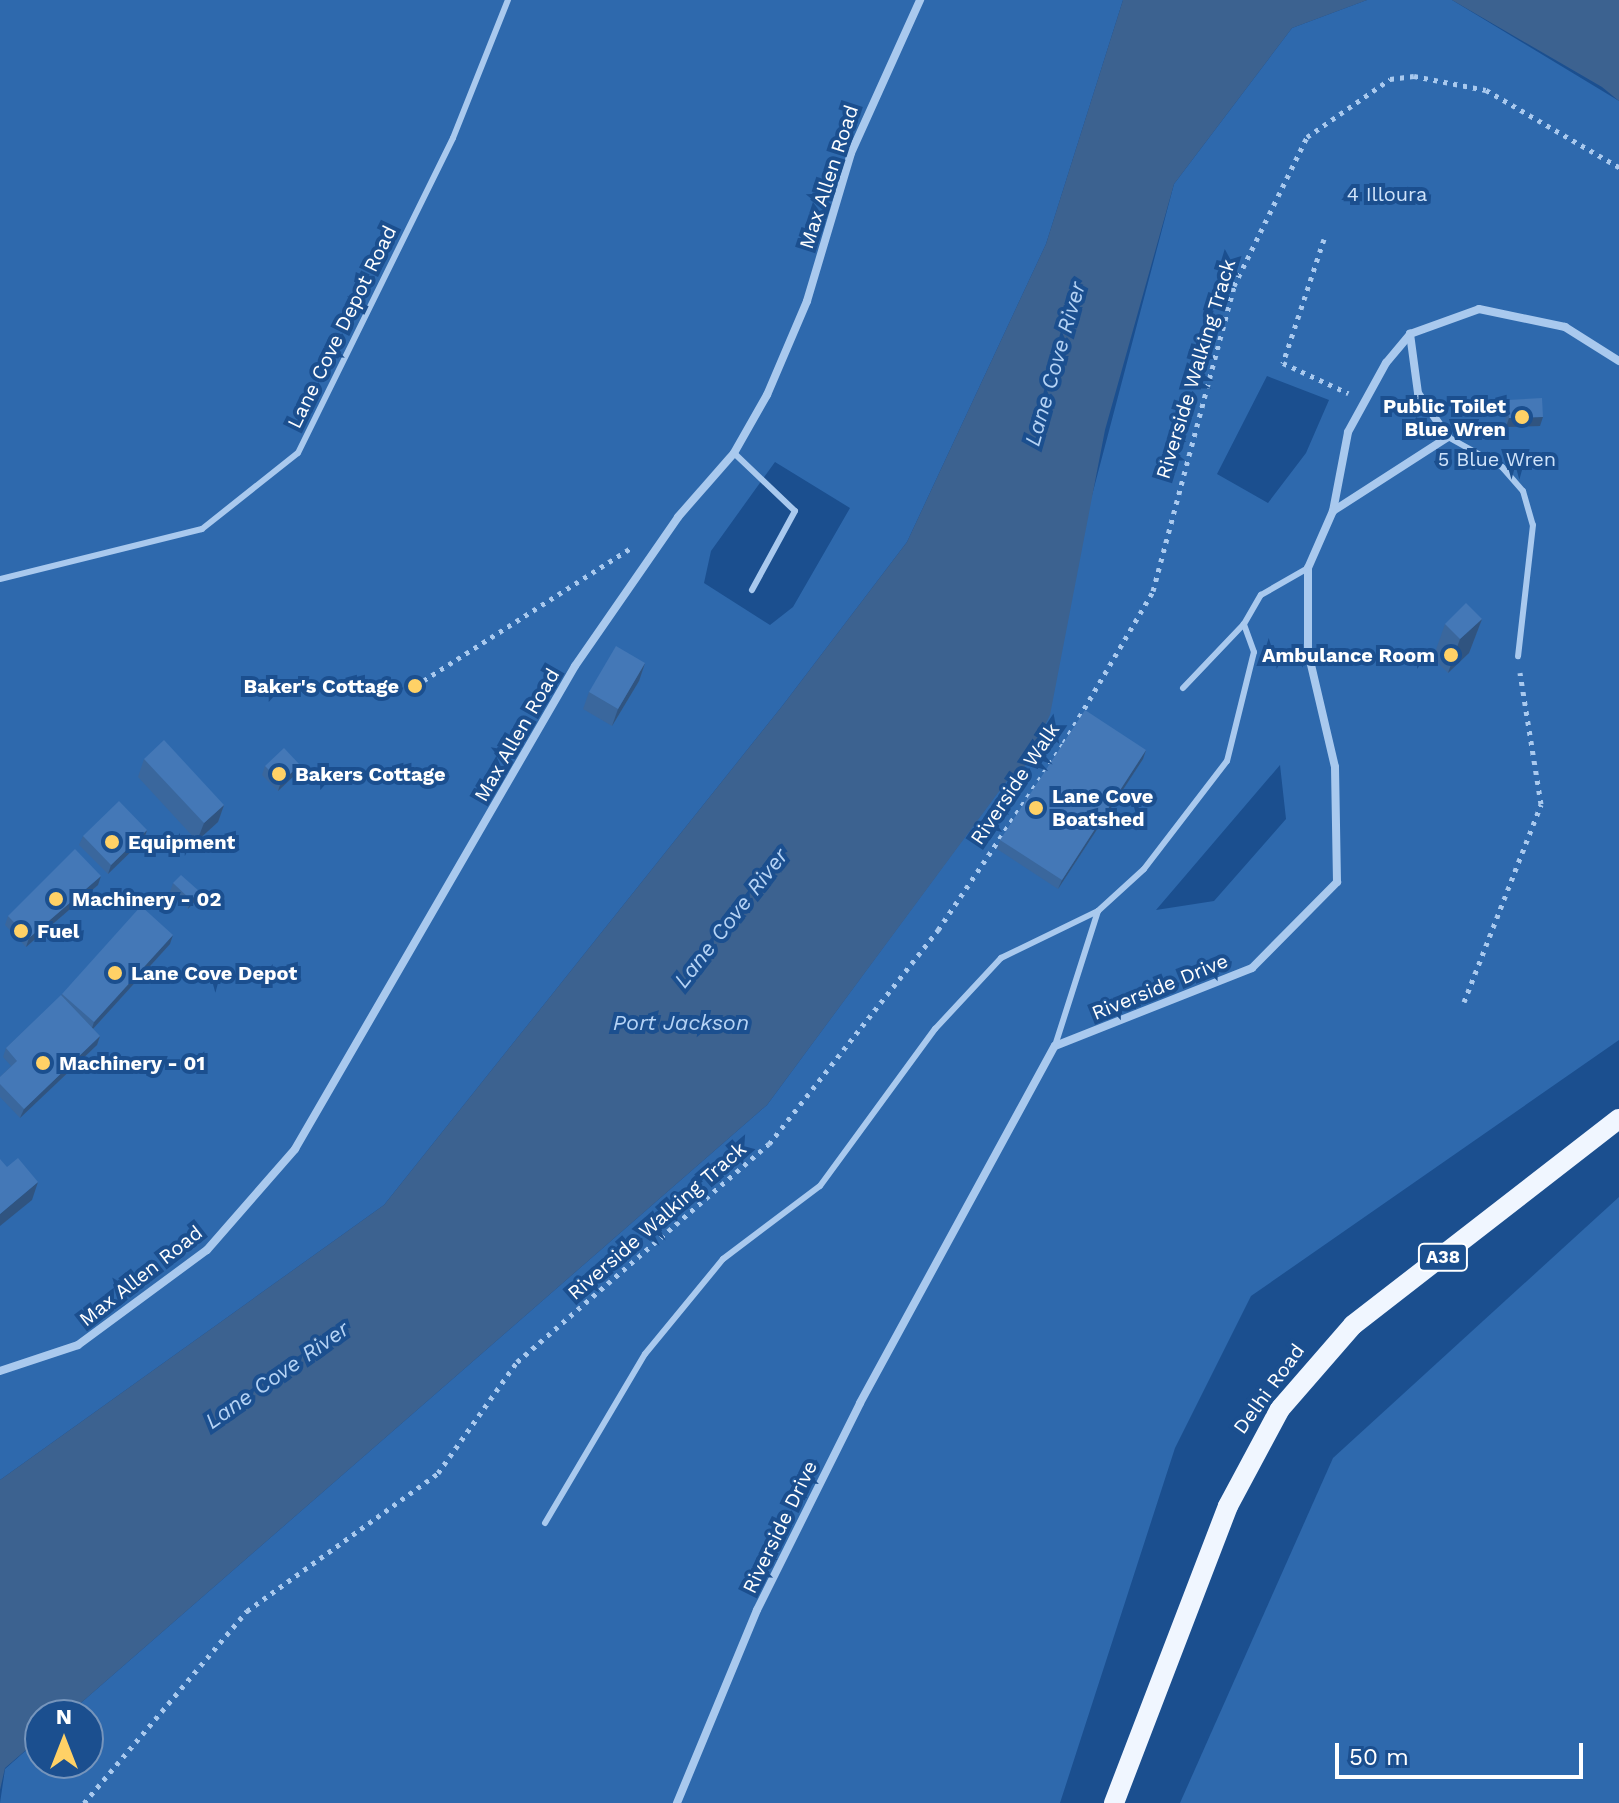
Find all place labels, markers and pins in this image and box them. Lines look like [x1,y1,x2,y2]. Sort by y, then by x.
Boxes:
place label: Public Toilet Blue Wren [1383,394,1506,441]
marker: Public Toilet Blue Wren [1513,408,1531,426]
place label: Ambulance Room [1262,643,1435,667]
marker: Ambulance Room [1442,646,1460,664]
place label: Baker's Cottage [243,674,399,698]
marker: Baker's Cottage [406,677,424,695]
place label: Bakers Cottage [295,762,445,786]
marker: Bakers Cottage [270,765,288,783]
place label: Lane Cove Boatshed [1052,784,1153,831]
marker: Lane Cove Boatshed [1027,799,1045,817]
place label: Equipment [128,830,235,854]
marker: Equipment [103,833,121,851]
place label: Machinery - 02 [72,887,222,911]
marker: Machinery - 02 [47,890,65,908]
place label: Fuel [37,919,79,943]
marker: Fuel [12,922,30,940]
place label: Lane Cove Depot [131,961,297,985]
marker: Lane Cove Depot [106,964,124,982]
place label: Machinery - 01 [59,1051,206,1075]
marker: Machinery - 01 [34,1054,52,1072]

